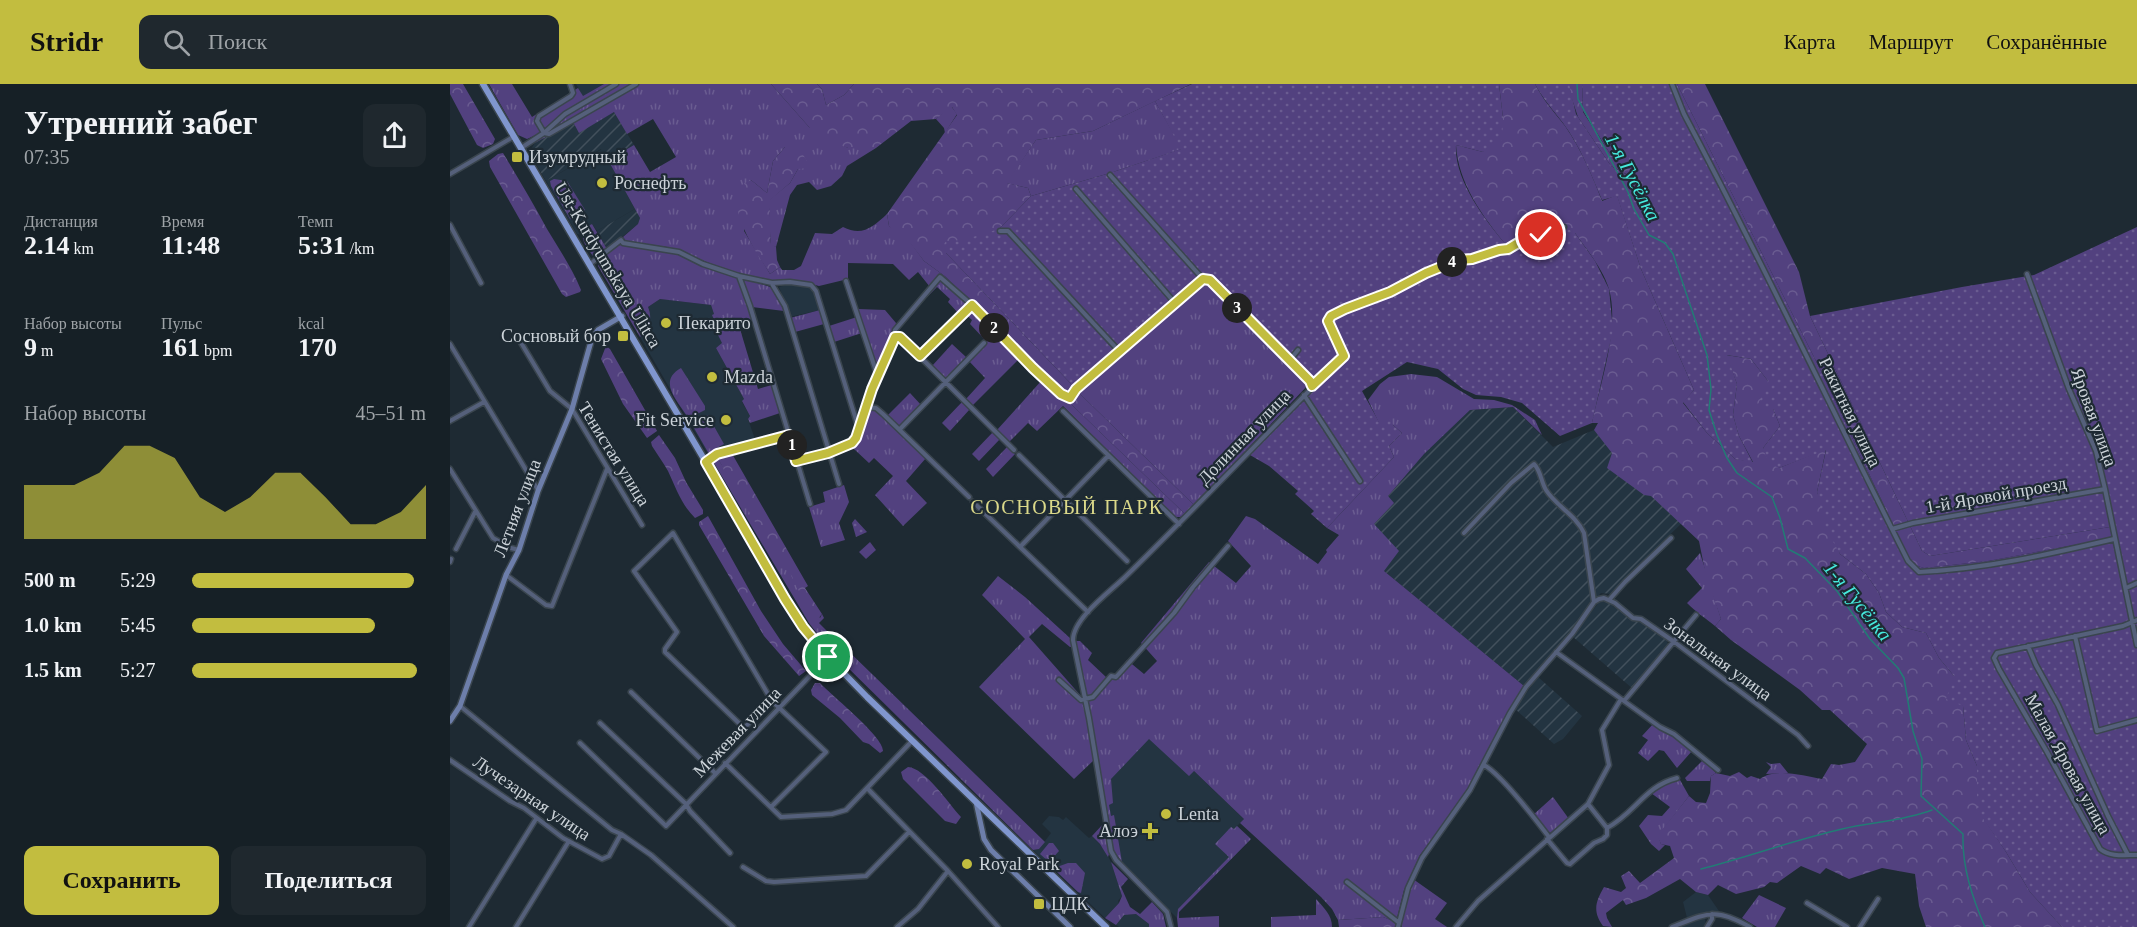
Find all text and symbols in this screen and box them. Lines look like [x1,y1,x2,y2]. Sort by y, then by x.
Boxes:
search box [139,15,559,69]
text: Stridr [30,26,103,57]
icon: search [160,26,193,59]
text: Поиск [208,29,267,54]
text: Карта [1784,30,1836,54]
text: Маршрут [1869,30,1953,54]
text: Сохранённые [1986,30,2107,54]
button: share [363,104,426,167]
text: Утренний забег [24,105,258,141]
water label: 1-я Гусёлка [1600,130,1665,225]
text: 07:35 [24,146,70,168]
place label: Изумрудный [529,147,626,167]
marker: Изумрудный [510,150,524,164]
place label: Роснефть [614,173,687,193]
marker: Роснефть [595,176,609,190]
street label: Ust-Kurdyumskaya Ulitca [551,179,665,351]
pin [1515,209,1566,260]
text: Дистанция [24,213,98,230]
text: Время [161,213,204,230]
text: Темп [298,213,333,230]
icon: check [1524,218,1557,251]
text: 2.14 [24,231,70,260]
text: 11:48 [161,231,220,260]
text: 5:31 [298,231,346,260]
text: km [70,240,94,257]
text: /km [346,240,375,257]
pin: 4 [1437,247,1467,277]
text: 4 [1448,253,1456,270]
pin: 3 [1222,293,1252,323]
text: 3 [1233,299,1241,316]
place label: Пекарито [678,313,751,333]
pin: 2 [979,313,1009,343]
text: Набор высоты [24,315,122,332]
text: Пульс [161,315,202,332]
text: kcal [298,315,325,332]
marker: Пекарито [659,316,673,330]
text: 2 [990,319,998,336]
place label: Сосновый бор [501,326,611,346]
marker: Сосновый бор [616,329,630,343]
text: 9 [24,333,37,362]
text: 161 [161,333,200,362]
text: 170 [298,333,337,362]
text: m [37,342,53,359]
text: bpm [200,342,232,359]
street label: Ракитная улица [1815,354,1885,470]
street label: Яровая улица [2067,365,2121,469]
place label: Mazda [724,367,773,387]
marker: Mazda [705,370,719,384]
street label: Долинная улица [1194,385,1294,489]
street label: Тенистая улица [574,398,654,510]
text: Набор высоты [24,402,146,424]
text: 45–51 m [355,402,426,424]
place label: Fit Service [636,410,714,430]
marker: Fit Service [719,413,733,427]
pin: 1 [777,430,807,460]
text: 1 [788,436,796,453]
street label: Летняя улица [489,456,545,560]
street label: 1-й Яровой проезд [1924,473,2068,517]
district label: СОСНОВЫЙ ПАРК [970,496,1164,518]
water label: 1-я Гусёлка [1819,557,1897,646]
text: 500 m [24,569,76,591]
text: 5:29 [120,569,156,591]
street label: Зональная улица [1660,613,1776,705]
text: 1.0 km [24,614,82,636]
text: 5:45 [120,614,156,636]
pin [802,631,853,682]
icon: arrive [811,640,844,673]
text: 1.5 km [24,659,82,681]
text: 5:27 [120,659,156,681]
street label: Межевая улица [689,683,785,781]
street label: Малая Яровая улица [2021,690,2115,838]
street label: Лучезарная улица [470,751,594,845]
place label: Lenta [1178,804,1219,824]
marker: Lenta [1159,807,1173,821]
place label: Алоэ [1099,821,1138,841]
marker: Алоэ [1143,824,1157,838]
button: Сохранить [24,846,219,915]
button: Поделиться [231,846,426,915]
place label: Royal Park [979,854,1060,874]
marker: Royal Park [960,857,974,871]
place label: ЦДК [1051,894,1089,914]
marker: ЦДК [1032,897,1046,911]

